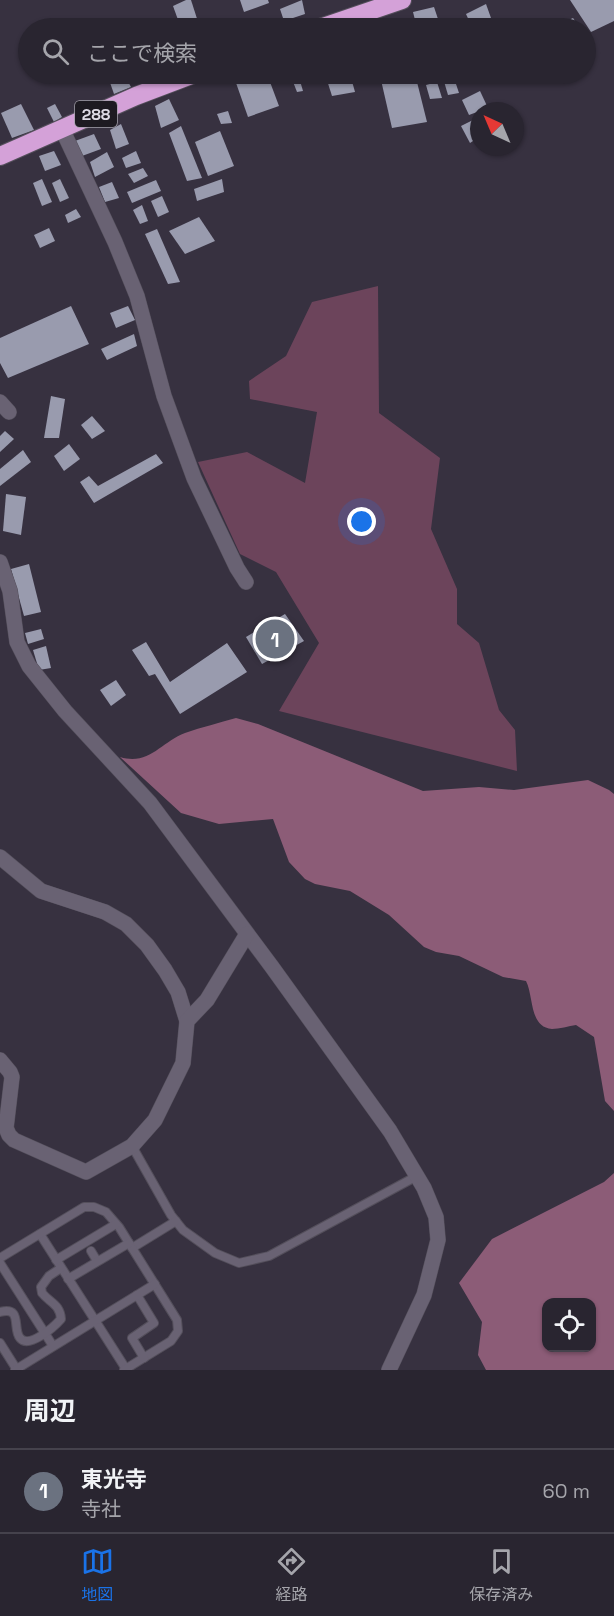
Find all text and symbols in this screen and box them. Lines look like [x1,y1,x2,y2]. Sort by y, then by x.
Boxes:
search box [18,18,596,84]
icon: search [39,35,72,68]
text: ここで検索 [87,39,197,67]
road number: 288 [75,101,117,127]
north arrow [470,102,524,156]
your location [347,507,376,536]
pin: 1 [256,616,294,662]
map controls [542,1298,596,1352]
button: locate [542,1298,596,1352]
text: 周辺 [24,1394,76,1428]
text: 東光寺 [81,1465,147,1493]
text: 1 [39,1478,48,1504]
text: 60 m [543,1478,590,1504]
text: 寺社 [81,1496,121,1522]
tab: 地図 [81,1545,114,1605]
tab: 経路 [275,1545,308,1605]
tab: 保存済み [469,1545,533,1605]

